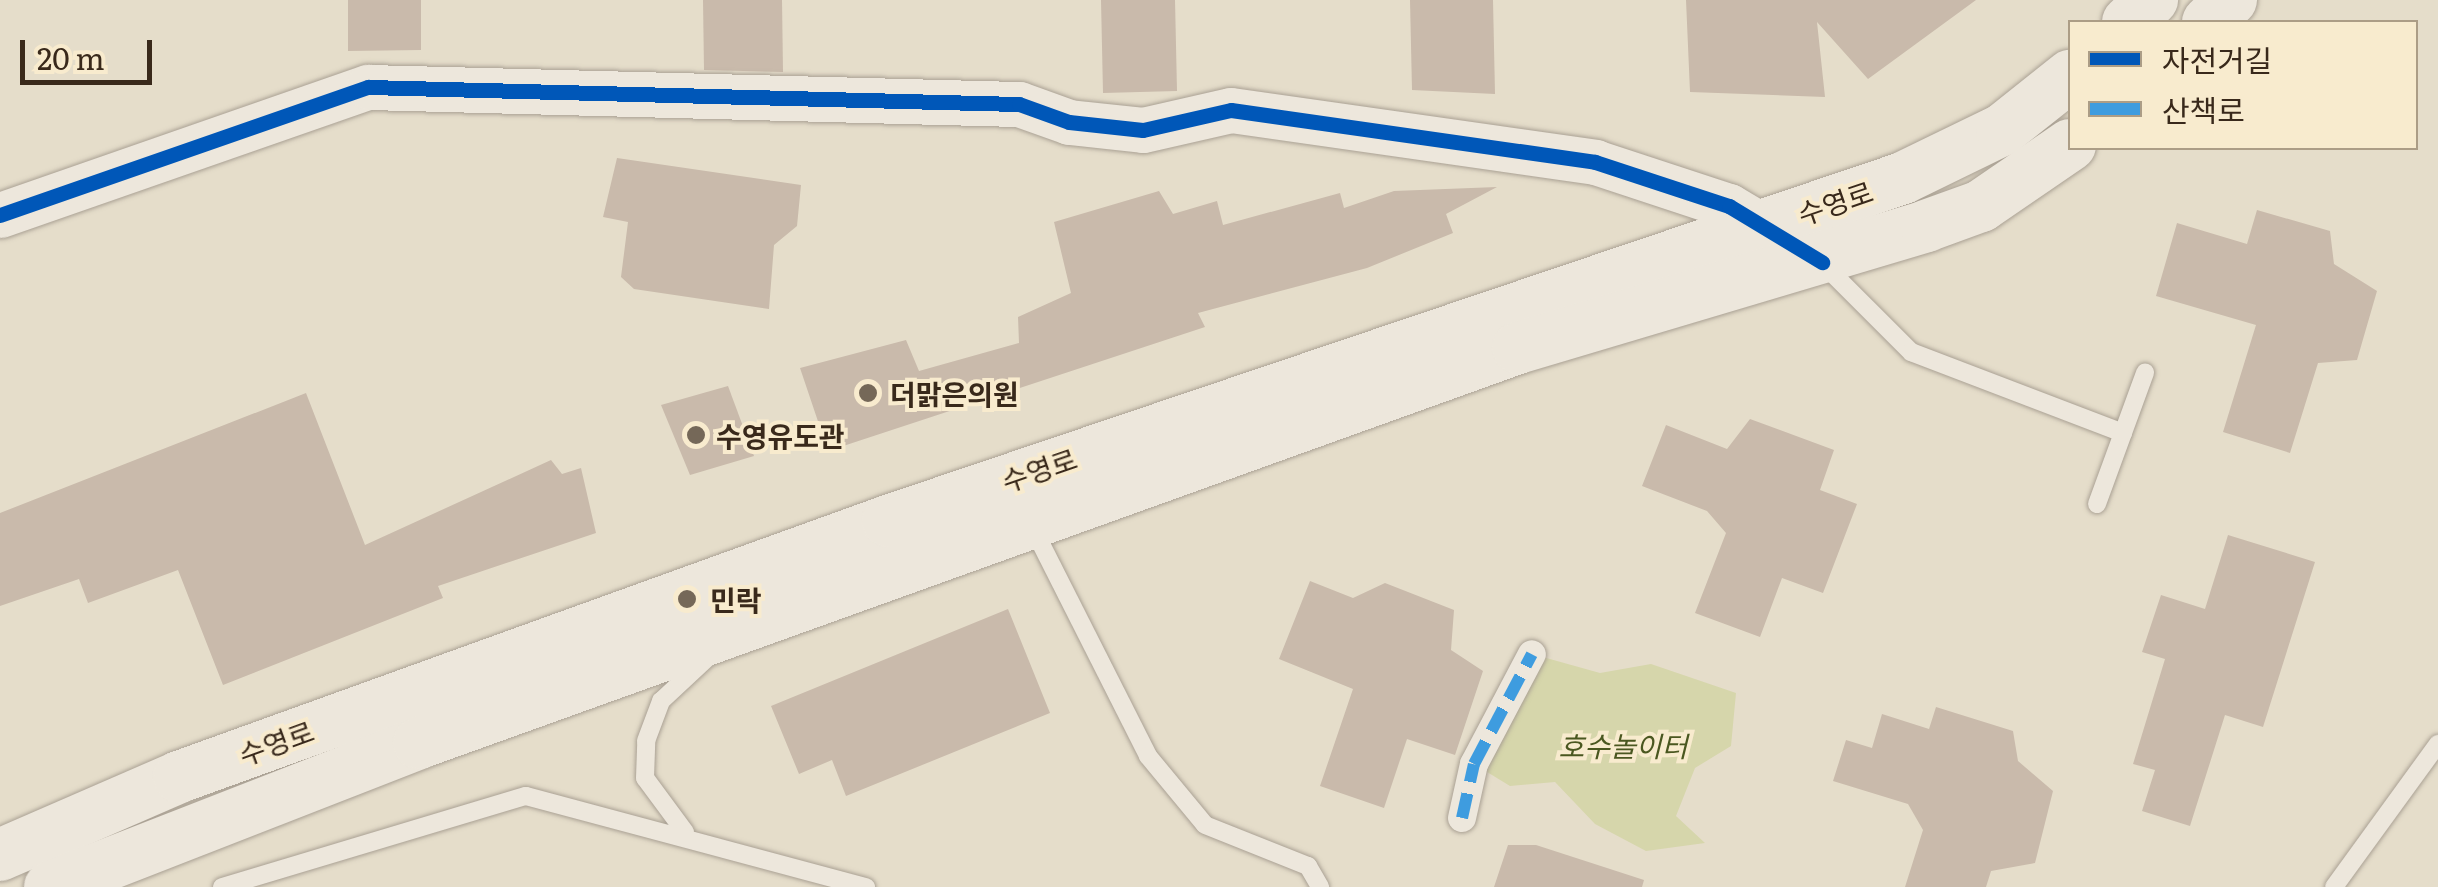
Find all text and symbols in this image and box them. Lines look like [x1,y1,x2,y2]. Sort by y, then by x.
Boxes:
scale bar [25,20,158,82]
legend [2068,20,2418,150]
text: 20 m [37,35,105,79]
text: 자전거길 [2162,37,2272,81]
text: 산책로 [2162,87,2245,131]
street label: 수영로 [1793,174,1877,230]
place label: 더맑은의원 [890,376,1019,410]
marker: 더맑은의원 [855,380,881,406]
place label: 수영유도관 [716,418,845,452]
marker: 수영유도관 [685,424,707,446]
street label: 수영로 [997,441,1081,497]
place label: 민락 [710,582,762,616]
marker: 민락 [674,586,700,612]
street label: 수영로 [234,713,318,771]
park label: 호수놀이터 [1559,728,1687,762]

